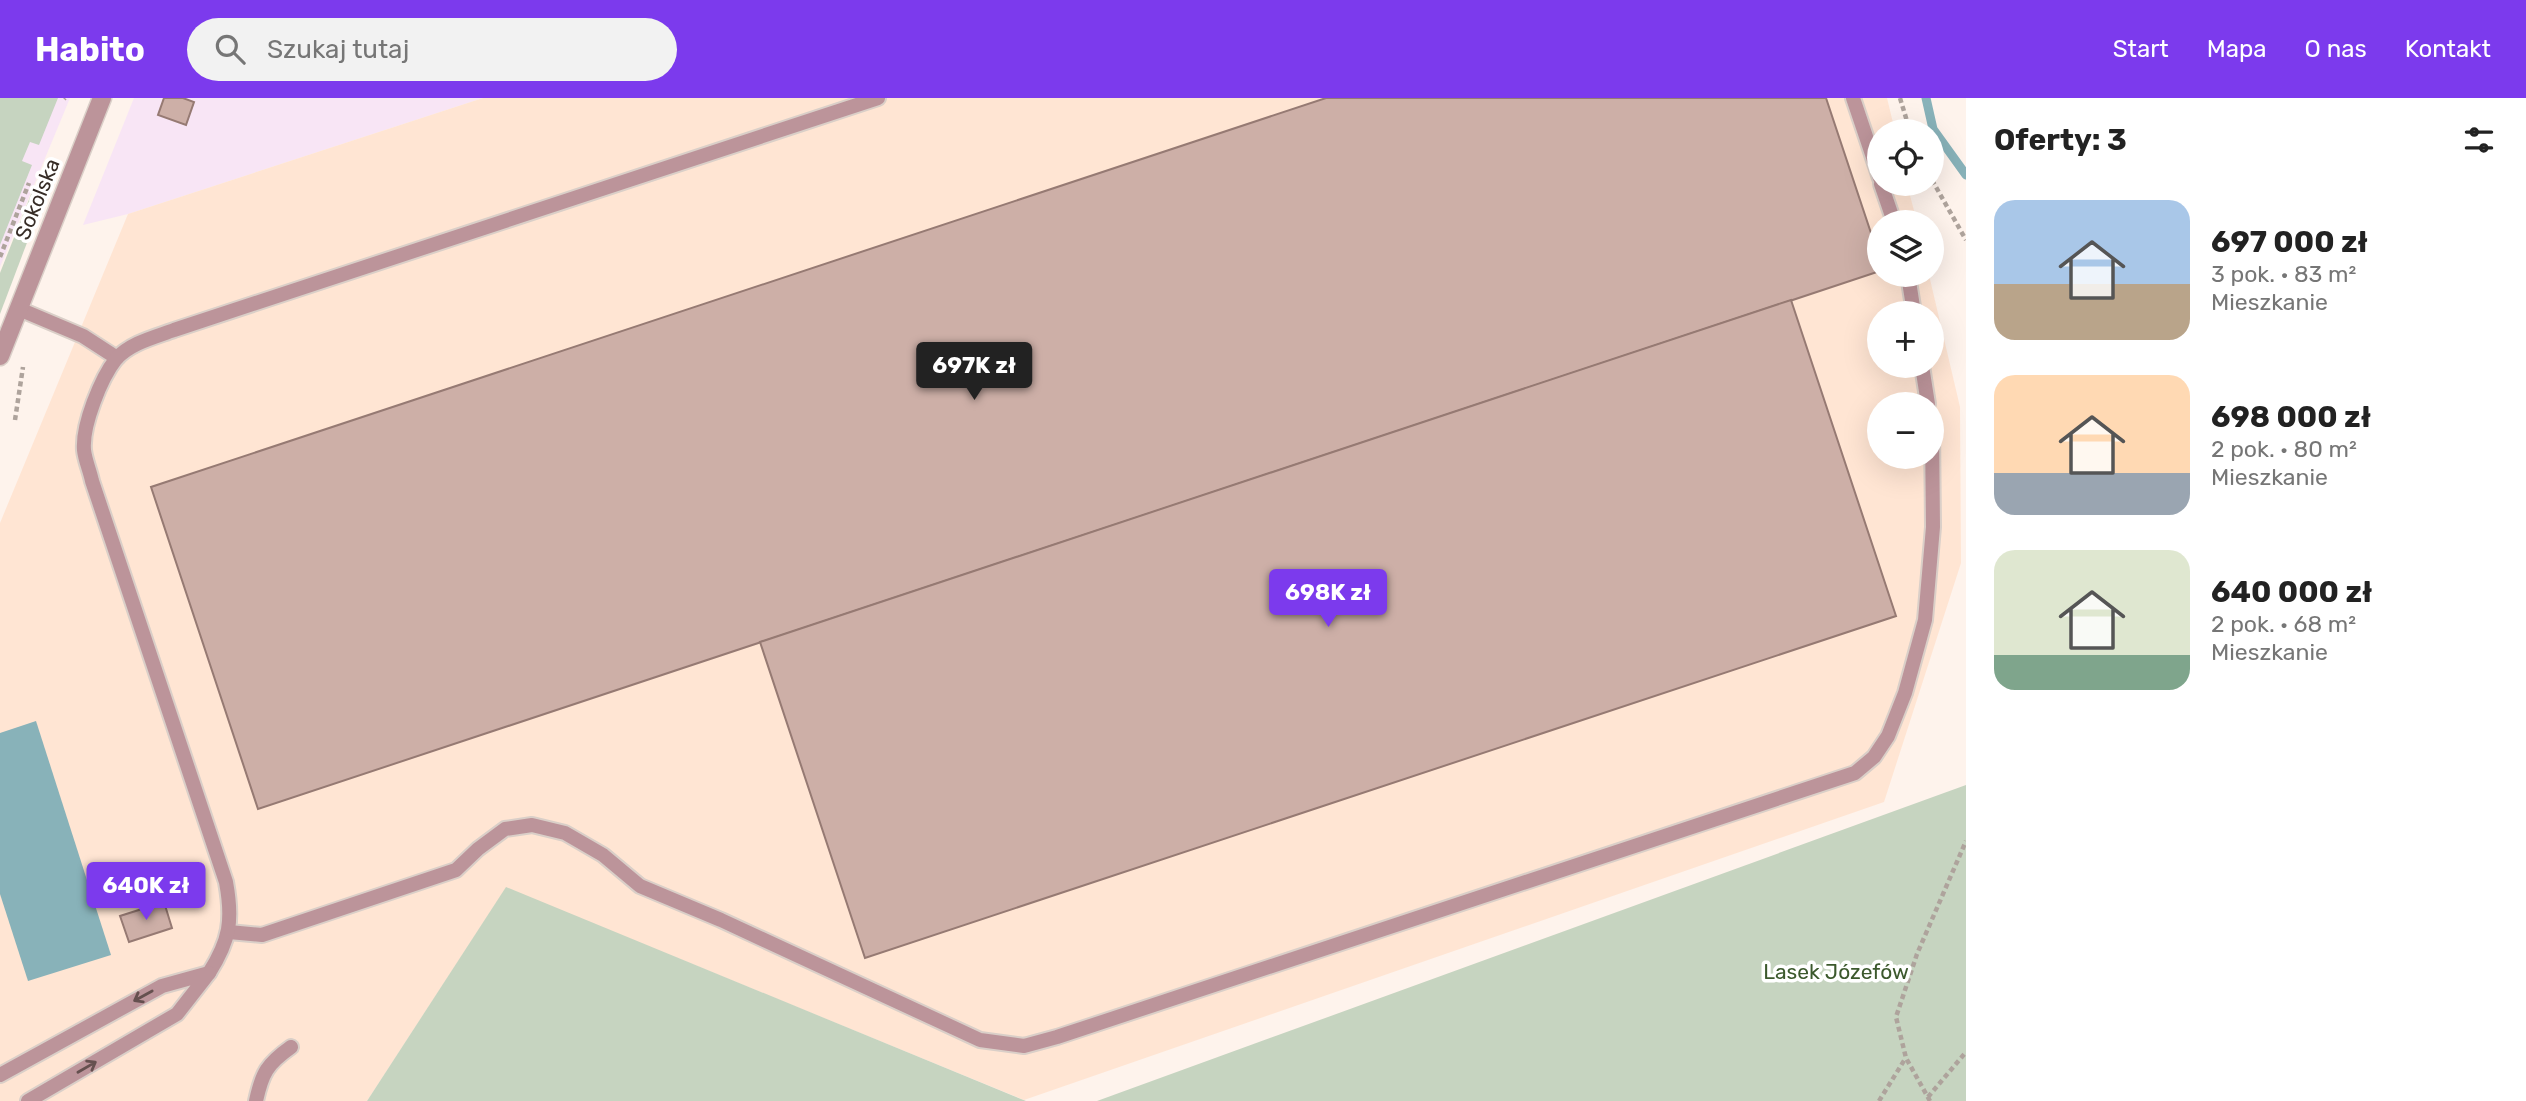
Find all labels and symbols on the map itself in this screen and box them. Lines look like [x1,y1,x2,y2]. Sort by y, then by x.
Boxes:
street label: Sokolska [9,155,65,243]
pin: 697K zł [909,342,1039,402]
pin: 698K zł [1263,570,1393,629]
pin: 640K zł [81,862,211,922]
park label: Lasek Józefów [1763,959,1909,984]
one-way arrow [134,990,154,1004]
one-way arrow [76,1060,96,1074]

